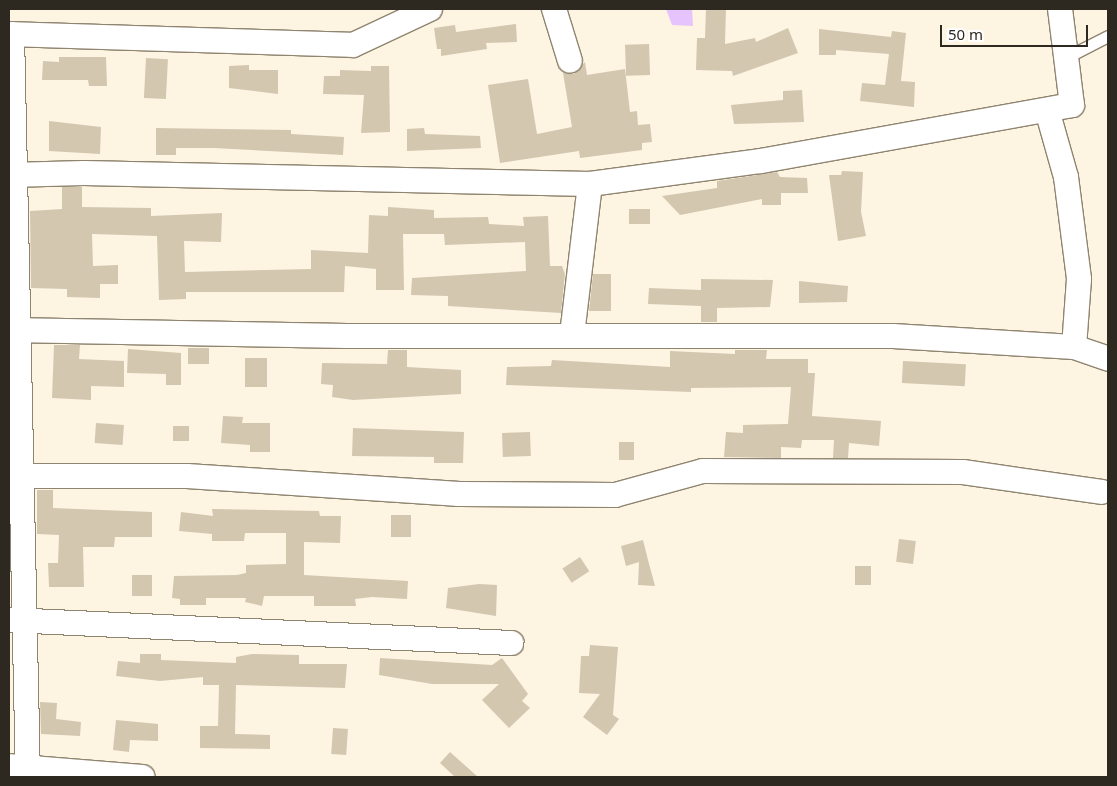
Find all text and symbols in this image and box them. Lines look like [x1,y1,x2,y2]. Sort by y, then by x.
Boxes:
scale bar [942,15,1090,47]
text: 50 m [948,24,983,44]

